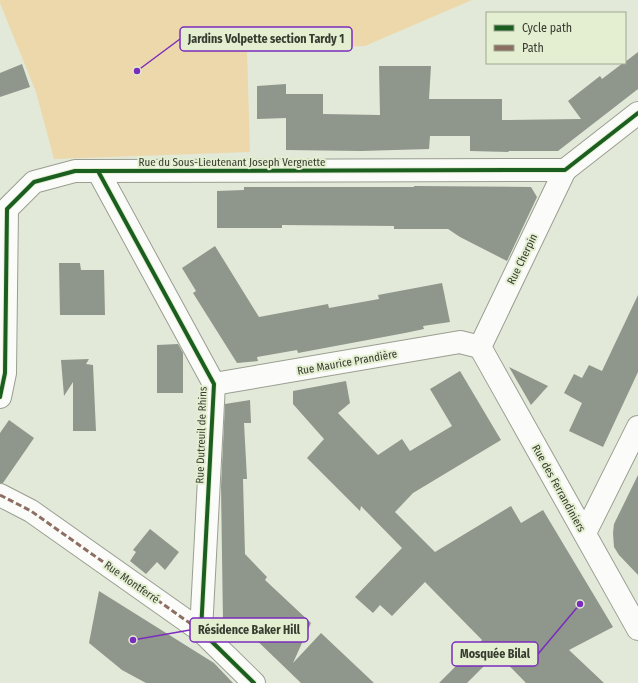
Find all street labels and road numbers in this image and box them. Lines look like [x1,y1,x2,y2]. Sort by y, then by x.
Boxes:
street label: Rue du Sous-Lieutenant Joseph Vergnette [139,156,325,169]
street label: Rue Cherpin [505,232,540,287]
street label: Rue Maurice Prandière [296,347,398,378]
street label: Rue Dutreuil de Rhins [193,386,210,484]
street label: Rue des Ferrandiniers [529,442,588,534]
street label: Rue Montferré [102,559,162,606]

